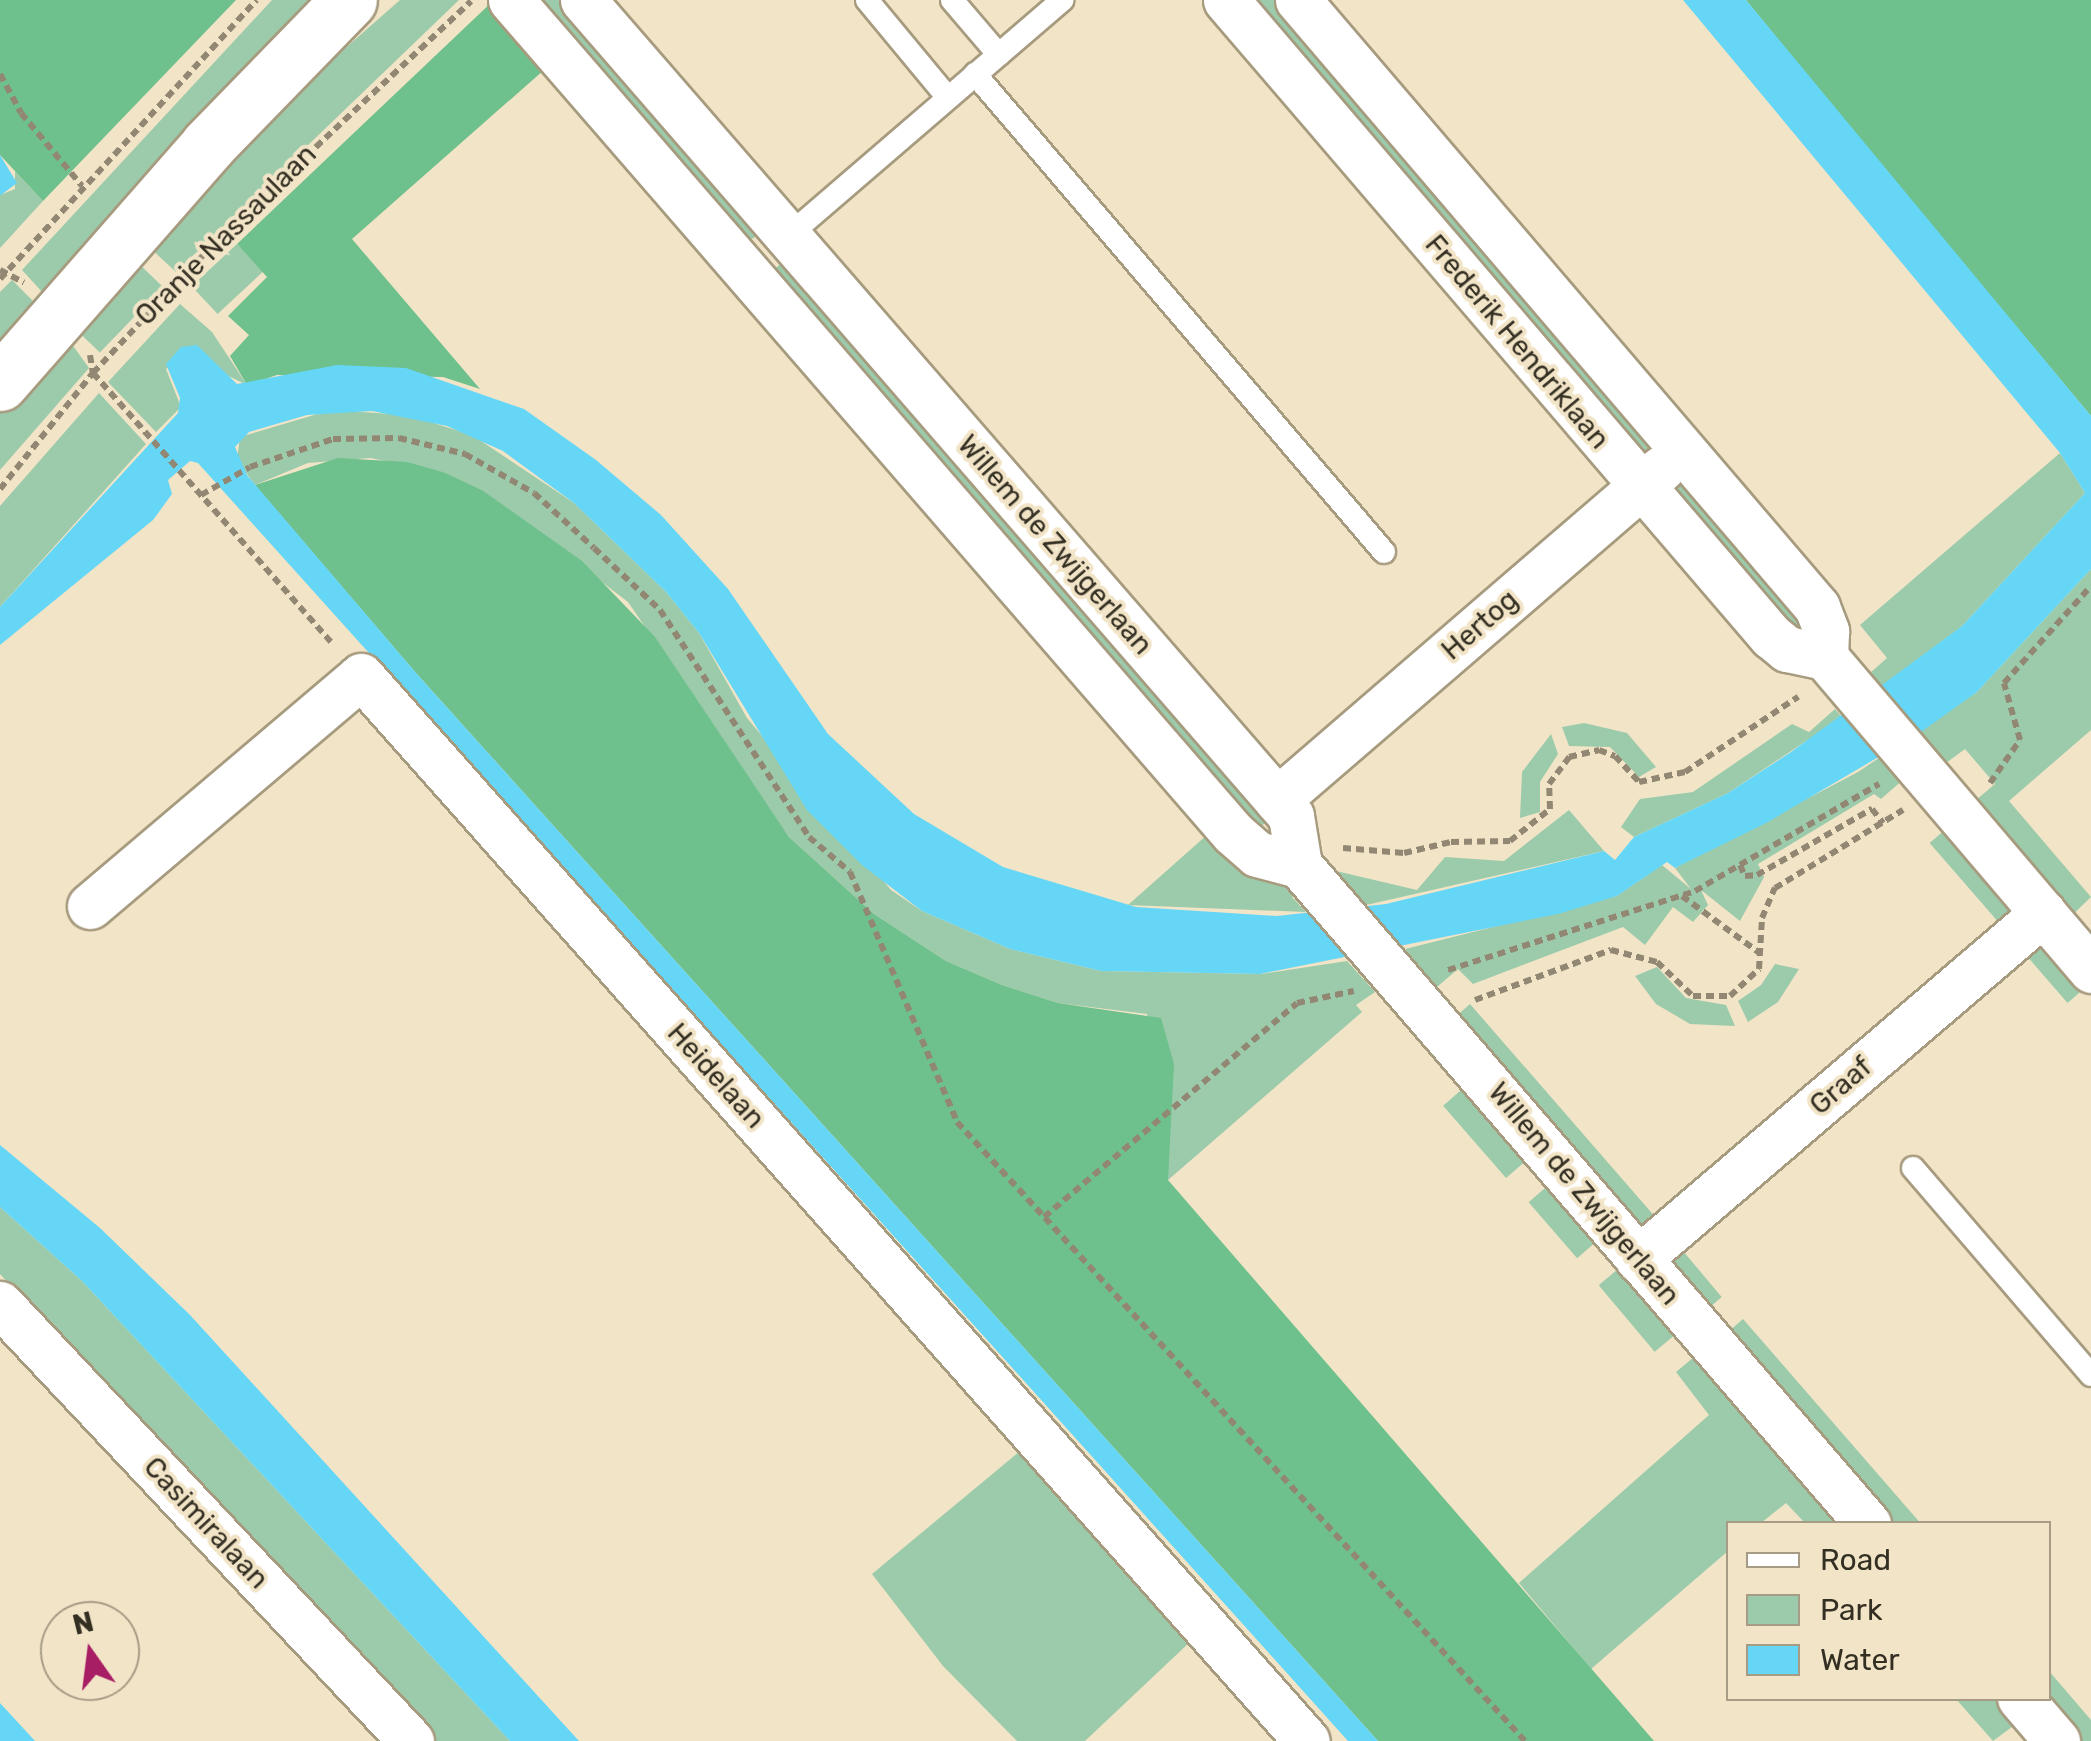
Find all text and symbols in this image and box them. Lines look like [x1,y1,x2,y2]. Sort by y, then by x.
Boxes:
street label: Oranje Nassaulaan [129,138,323,332]
street label: Frederik Hendriklaan [1418,228,1616,456]
street label: Willem de Zwijgerlaan [951,428,1159,662]
street label: Hertog [1435,583,1525,667]
street label: Heidelaan [660,1017,772,1135]
street label: Graaf [1803,1050,1879,1122]
street label: Willem de Zwijgerlaan [1481,1076,1687,1312]
street label: Casimiralaan [137,1450,275,1596]
legend [1726,1521,2051,1701]
text: Road [1820,1542,1891,1578]
text: Park [1820,1592,1882,1628]
north arrow [40,1601,140,1701]
text: N [69,1605,97,1642]
text: Water [1820,1642,1900,1678]

